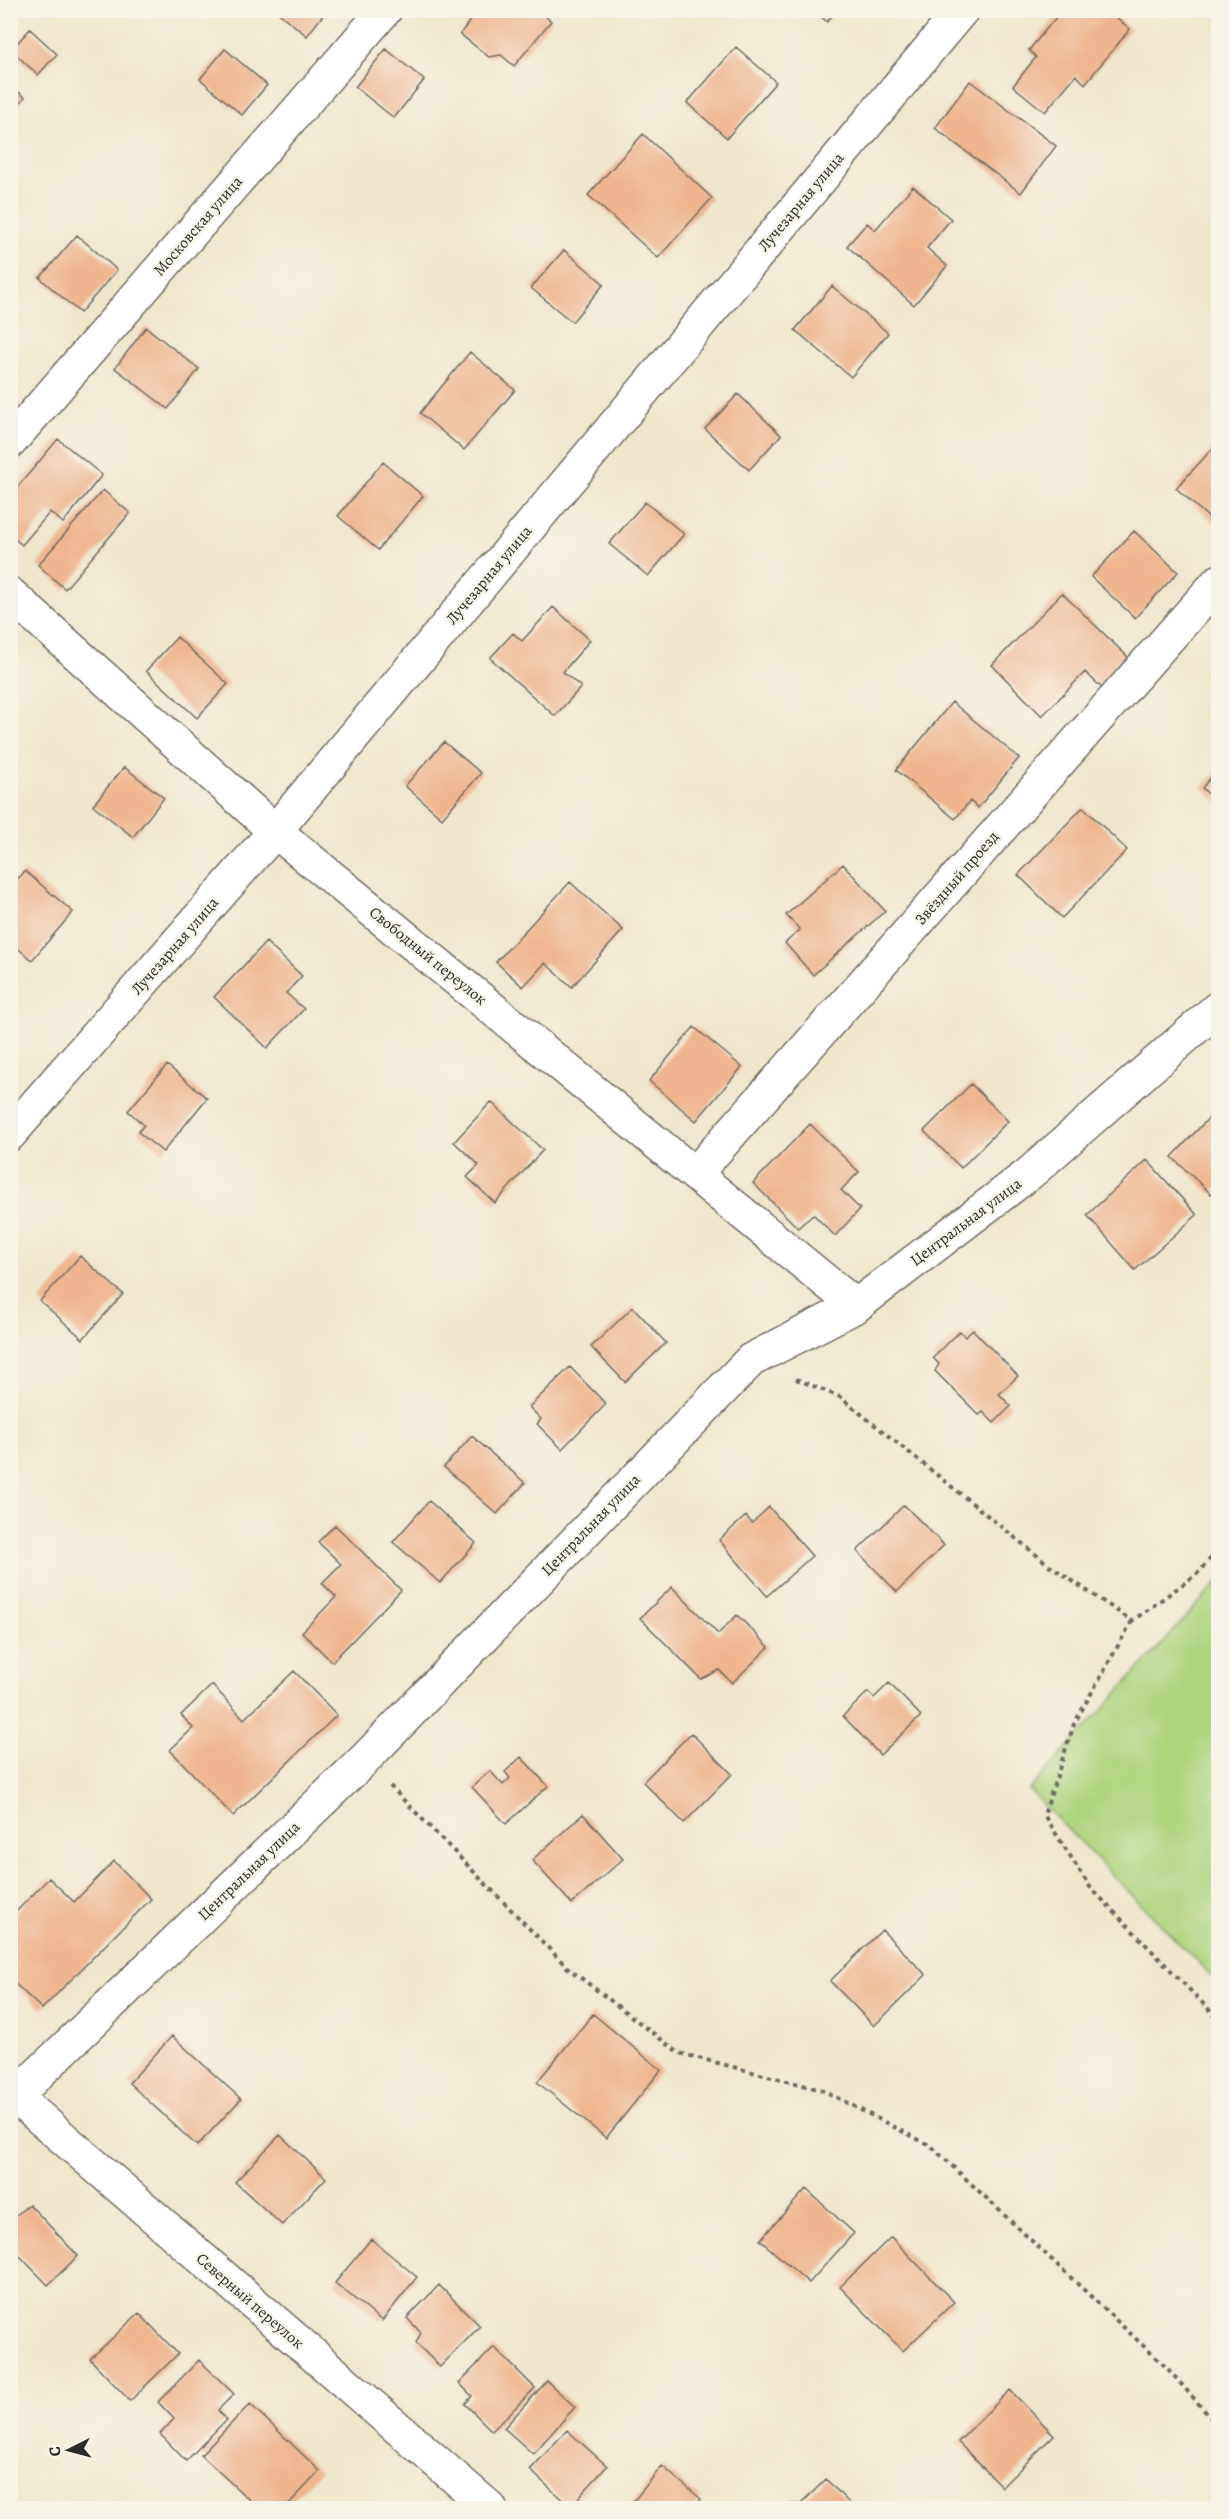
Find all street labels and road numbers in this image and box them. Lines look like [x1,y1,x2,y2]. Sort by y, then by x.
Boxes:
street label: Лучезарная улица [753,147,849,256]
street label: Московская улица [148,171,248,281]
street label: Лучезарная улица [441,520,537,629]
street label: Звёздный проезд [910,826,1004,930]
street label: Лучезарная улица [126,892,224,1000]
street label: Свободный переулок [364,902,492,1010]
street label: Центральная улица [906,1172,1027,1271]
street label: Центральная улица [536,1469,646,1581]
street label: Центральная улица [193,1816,305,1926]
street label: Северный переулок [191,2248,309,2354]

